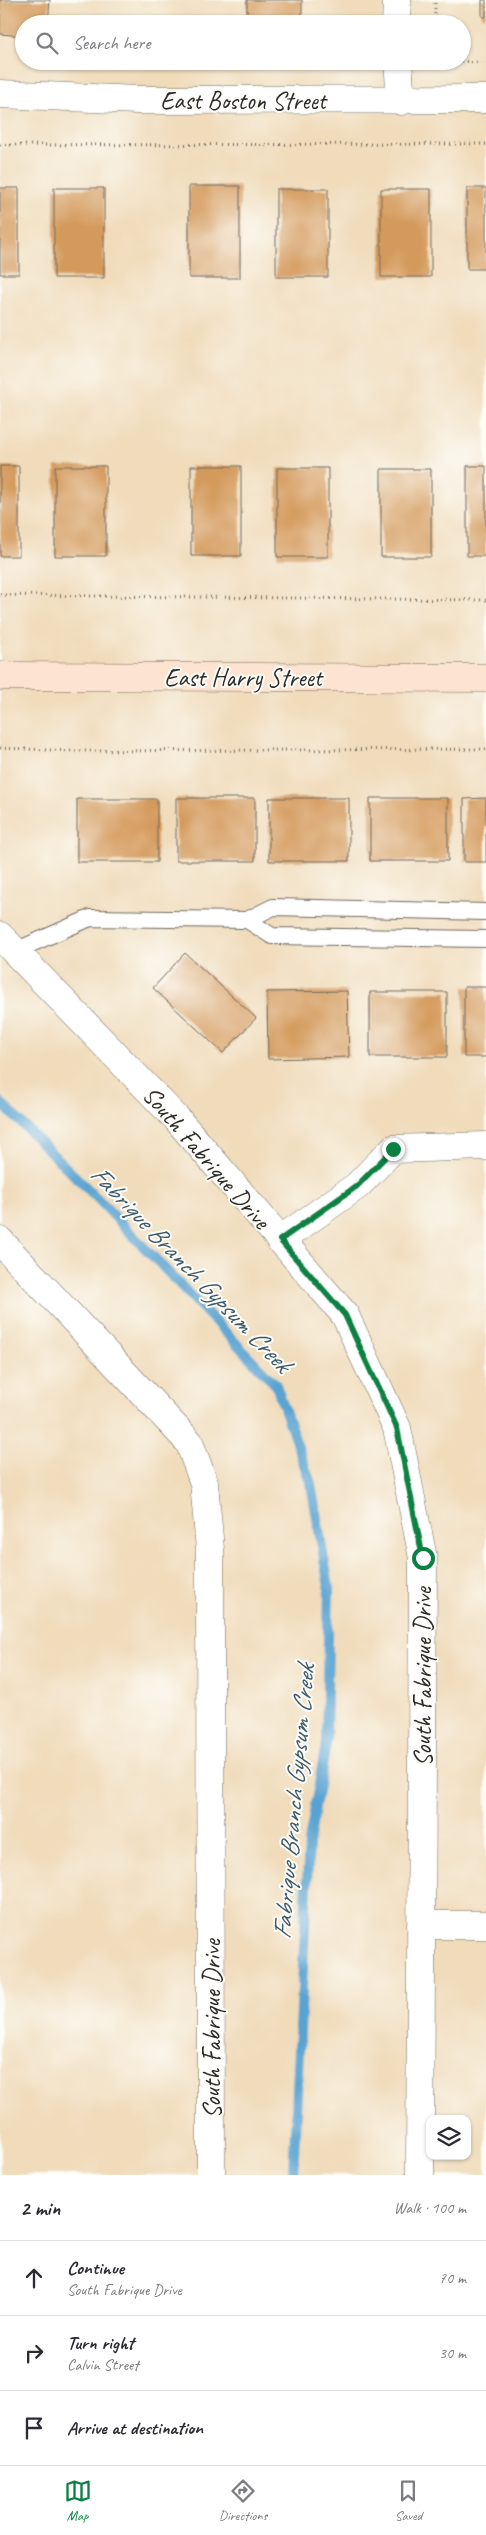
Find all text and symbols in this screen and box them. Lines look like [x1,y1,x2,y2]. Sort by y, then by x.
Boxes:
search box [15,15,471,70]
icon: search [33,29,61,57]
text: Search here [73,31,150,55]
street label: East Boston Street [160,85,329,117]
street label: East Harry Street [164,662,325,694]
street label: South Fabrique Drive [135,1080,278,1237]
route end [382,1138,405,1161]
water label: Fabrique Branch Gypsum Creek [83,1158,301,1382]
route start [412,1547,435,1570]
street label: South Fabrique Drive [407,1586,439,1767]
water label: Fabrique Branch Gypsum Creek [265,1659,322,1941]
street label: South Fabrique Drive [196,1938,228,2119]
map controls [426,2115,471,2160]
button: layers [426,2115,471,2160]
text: 2 min [20,2195,60,2221]
text: Walk · 100 m [394,2198,466,2218]
text: Continue [67,2256,124,2280]
icon: ahead [20,2264,48,2292]
text: 70 m [439,2268,466,2288]
text: South Fabrique Drive [67,2280,182,2300]
text: Turn right [67,2331,134,2355]
icon: right [20,2339,48,2367]
text: 30 m [439,2343,466,2363]
text: Calvin Street [67,2355,138,2375]
icon: arrive [20,2414,48,2442]
text: Arrive at destination [67,2416,203,2440]
tab: Map [64,2477,92,2524]
tab: Directions [219,2477,267,2524]
tab: Saved [394,2477,422,2524]

